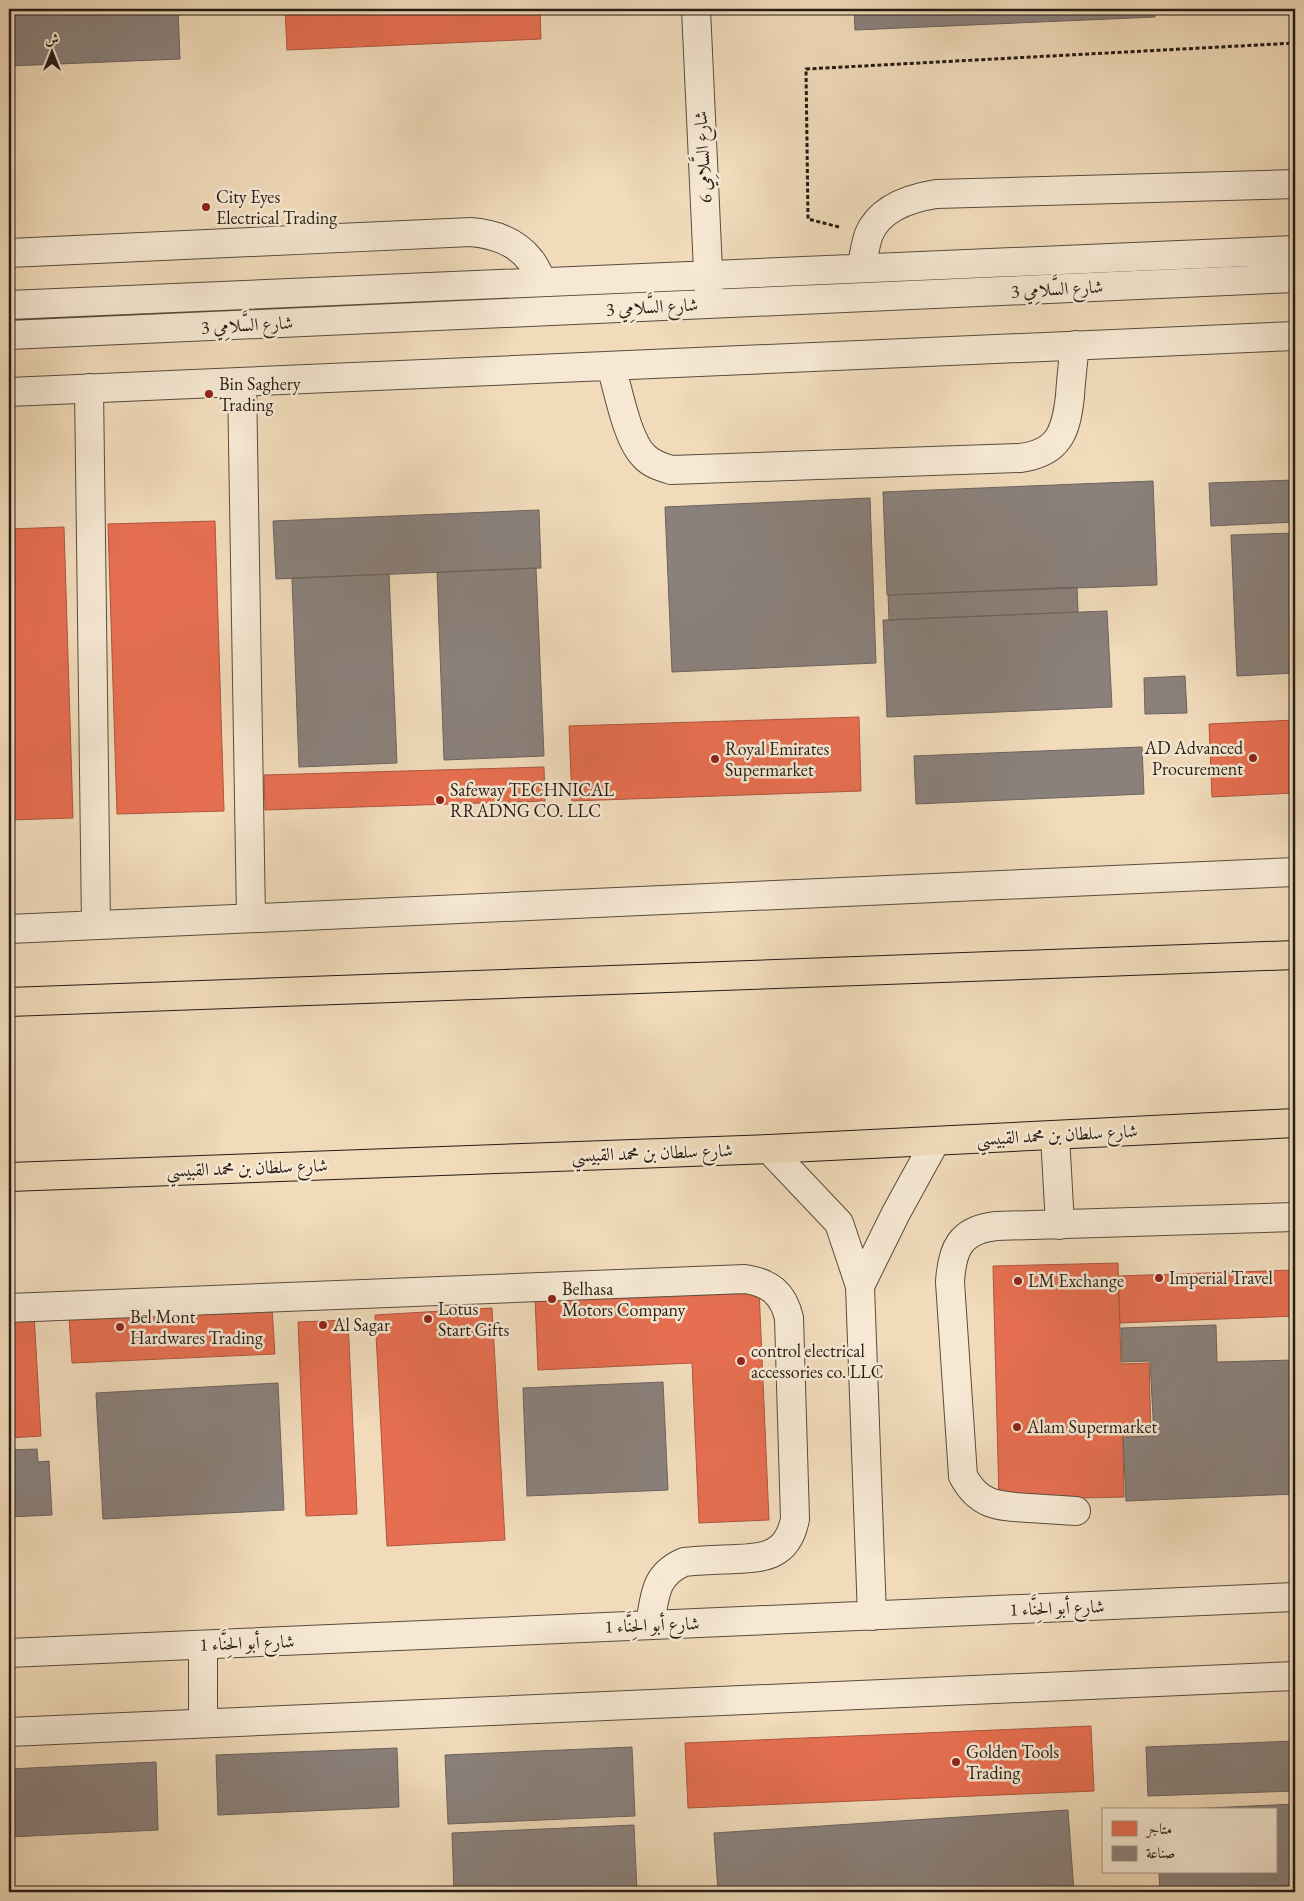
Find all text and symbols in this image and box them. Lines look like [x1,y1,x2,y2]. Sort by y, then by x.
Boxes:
north arrow [28,28,78,78]
text: ش [45,30,59,48]
street label: شارع السَّلامِي 6 [686,110,720,204]
place label: City Eyes Electrical Trading [216,185,337,229]
marker: City Eyes Electrical Trading [200,201,212,213]
street label: شارع السَّلامِي 3 [1010,272,1104,306]
street label: شارع السَّلامِي 3 [605,290,699,324]
street label: شارع السَّلامِي 3 [200,308,294,342]
place label: Bin Saghery Trading [219,372,301,416]
marker: Bin Saghery Trading [203,388,215,400]
place label: AD Advanced Procurement [1144,736,1244,780]
place label: Royal Emirates Supermarket [725,737,829,781]
marker: AD Advanced Procurement [1247,752,1259,764]
marker: Royal Emirates Supermarket [709,753,721,765]
place label: Safeway TECHNICAL RRADNG CO. LLC [450,778,615,822]
marker: Safeway TECHNICAL RRADNG CO. LLC [434,794,446,806]
street label: شارع سلطان بن محمد القبيسي [976,1119,1139,1156]
street label: شارع سلطان بن محمد القبيسي [571,1138,733,1173]
street label: شارع سلطان بن محمد القبيسي [166,1153,328,1188]
place label: Imperial Travel [1169,1266,1273,1289]
place label: LM Exchange [1028,1269,1124,1292]
marker: Imperial Travel [1153,1272,1165,1284]
marker: LM Exchange [1012,1275,1024,1287]
place label: Belhasa Motors Company [562,1277,685,1321]
marker: Belhasa Motors Company [546,1293,558,1305]
place label: Lotus Start Gifts [438,1297,509,1341]
place label: Bel Mont Hardwares Trading [130,1305,263,1349]
place label: Al Sagar [332,1313,390,1336]
marker: Lotus Start Gifts [422,1313,434,1325]
marker: Al Sagar [317,1319,329,1331]
marker: Bel Mont Hardwares Trading [114,1321,126,1333]
place label: control electrical accessories co. LLC [751,1339,884,1383]
marker: control electrical accessories co. LLC [735,1355,747,1367]
place label: Alam Supermarket [1026,1415,1157,1438]
marker: Alam Supermarket [1011,1421,1023,1433]
street label: شارع أبو الحِنَّاء 1 [1009,1591,1105,1625]
street label: شارع أبو الحِنَّاء 1 [604,1608,700,1642]
street label: شارع أبو الحِنَّاء 1 [199,1626,295,1660]
place label: Golden Tools Trading [966,1740,1059,1784]
marker: Golden Tools Trading [950,1756,962,1768]
legend [1102,1808,1276,1874]
text: متاجر [1144,1819,1172,1838]
text: صناعة [1146,1843,1175,1862]

